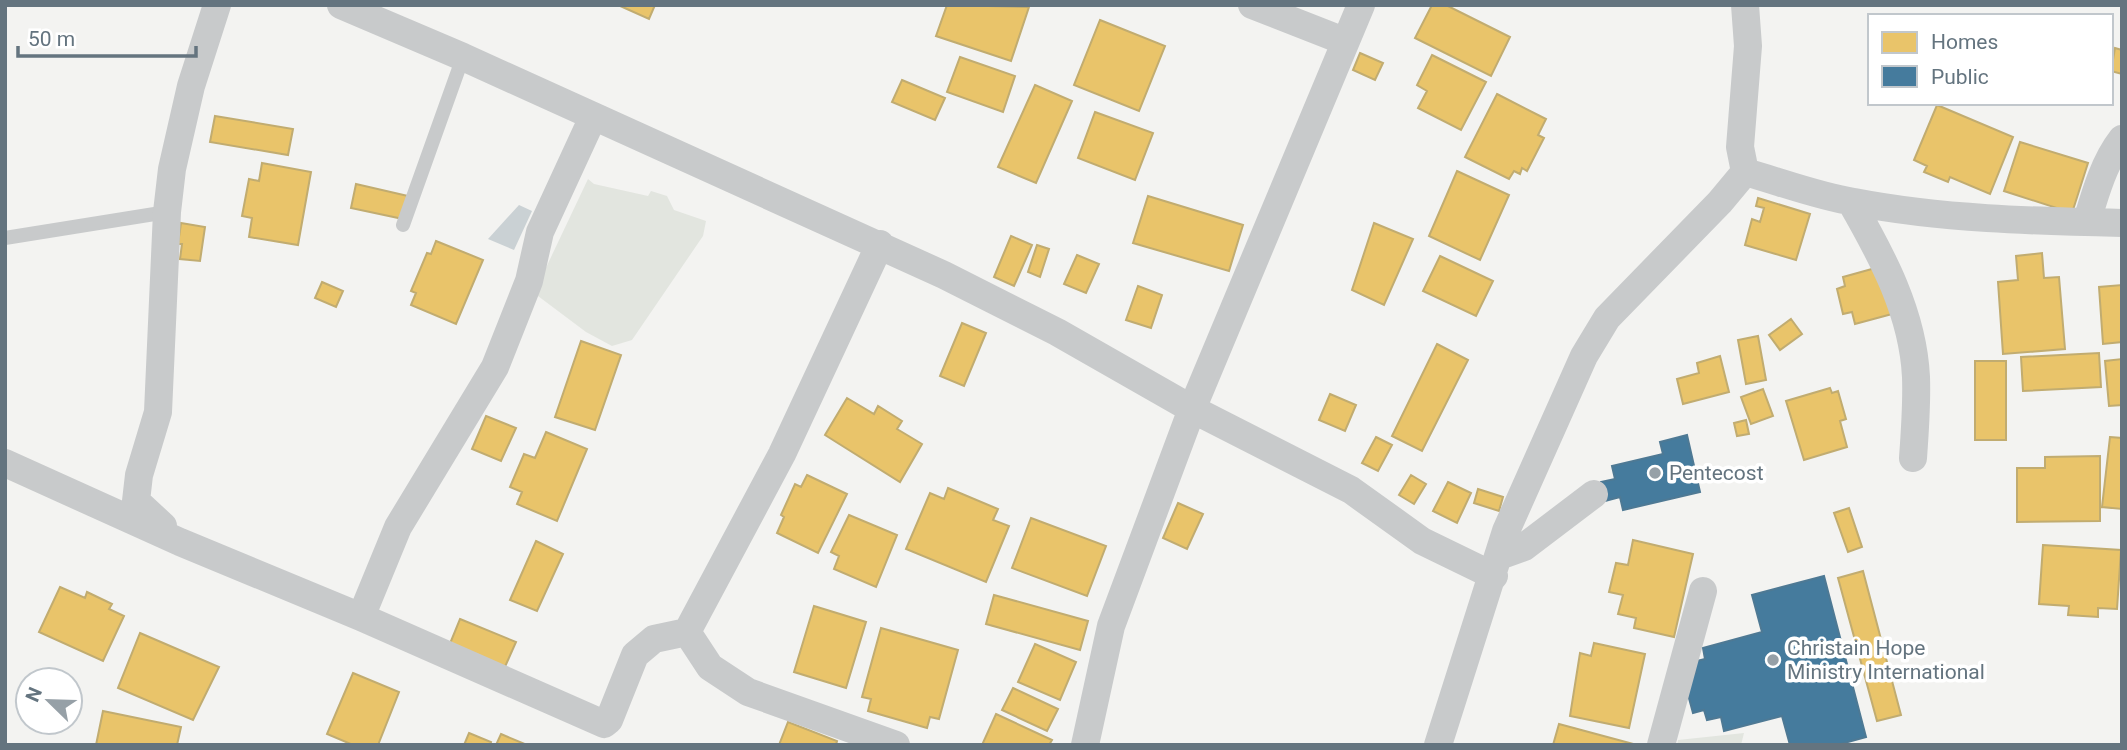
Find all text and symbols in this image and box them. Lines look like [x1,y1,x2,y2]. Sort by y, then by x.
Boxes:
scale bar [18,14,196,58]
legend [1868,14,2113,105]
text: 50 m [28,27,75,51]
text: Homes [1931,30,1998,54]
text: Public [1931,65,1989,89]
place label: Pentecost [1669,461,1764,485]
marker: Pentecost [1647,465,1663,481]
place label: Christain Hope Ministry International [1787,636,1985,684]
marker: Christain Hope Ministry International [1765,652,1781,668]
north arrow [14,666,84,736]
text: N [21,684,47,705]

